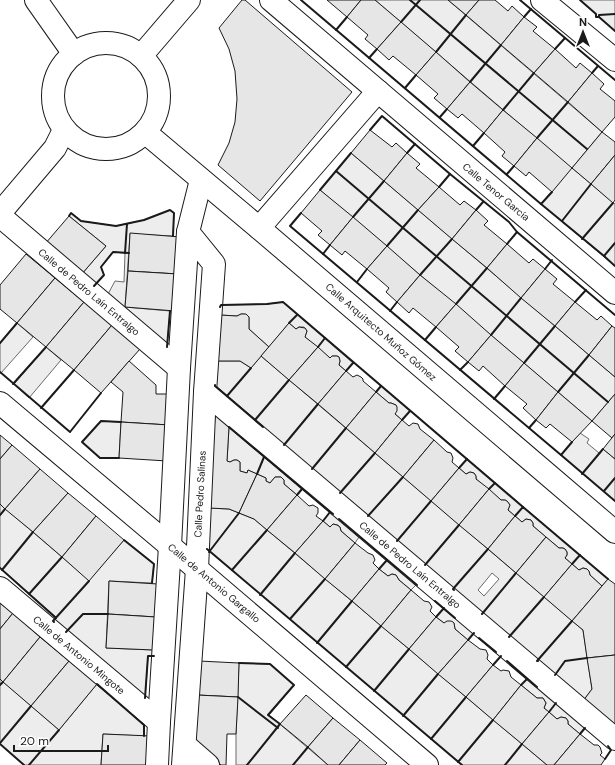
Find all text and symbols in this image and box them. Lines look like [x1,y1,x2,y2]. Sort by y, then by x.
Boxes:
north arrow [563,12,603,52]
text: N [579,15,587,29]
street label: Calle Tenor García [460,160,532,224]
street label: Calle de Pedro Laín Entralgo [35,246,143,338]
street label: Calle Arquitecto Muñoz Gómez [323,280,440,384]
street label: Calle Pedro Salinas [191,450,209,538]
street label: Calle de Pedro Laín Entralgo [356,519,464,611]
street label: Calle de Antonio Gargallo [165,540,263,626]
street label: Calle de Antonio Mingote [30,613,128,697]
scale bar [14,727,108,753]
text: 20 m [20,733,49,749]

